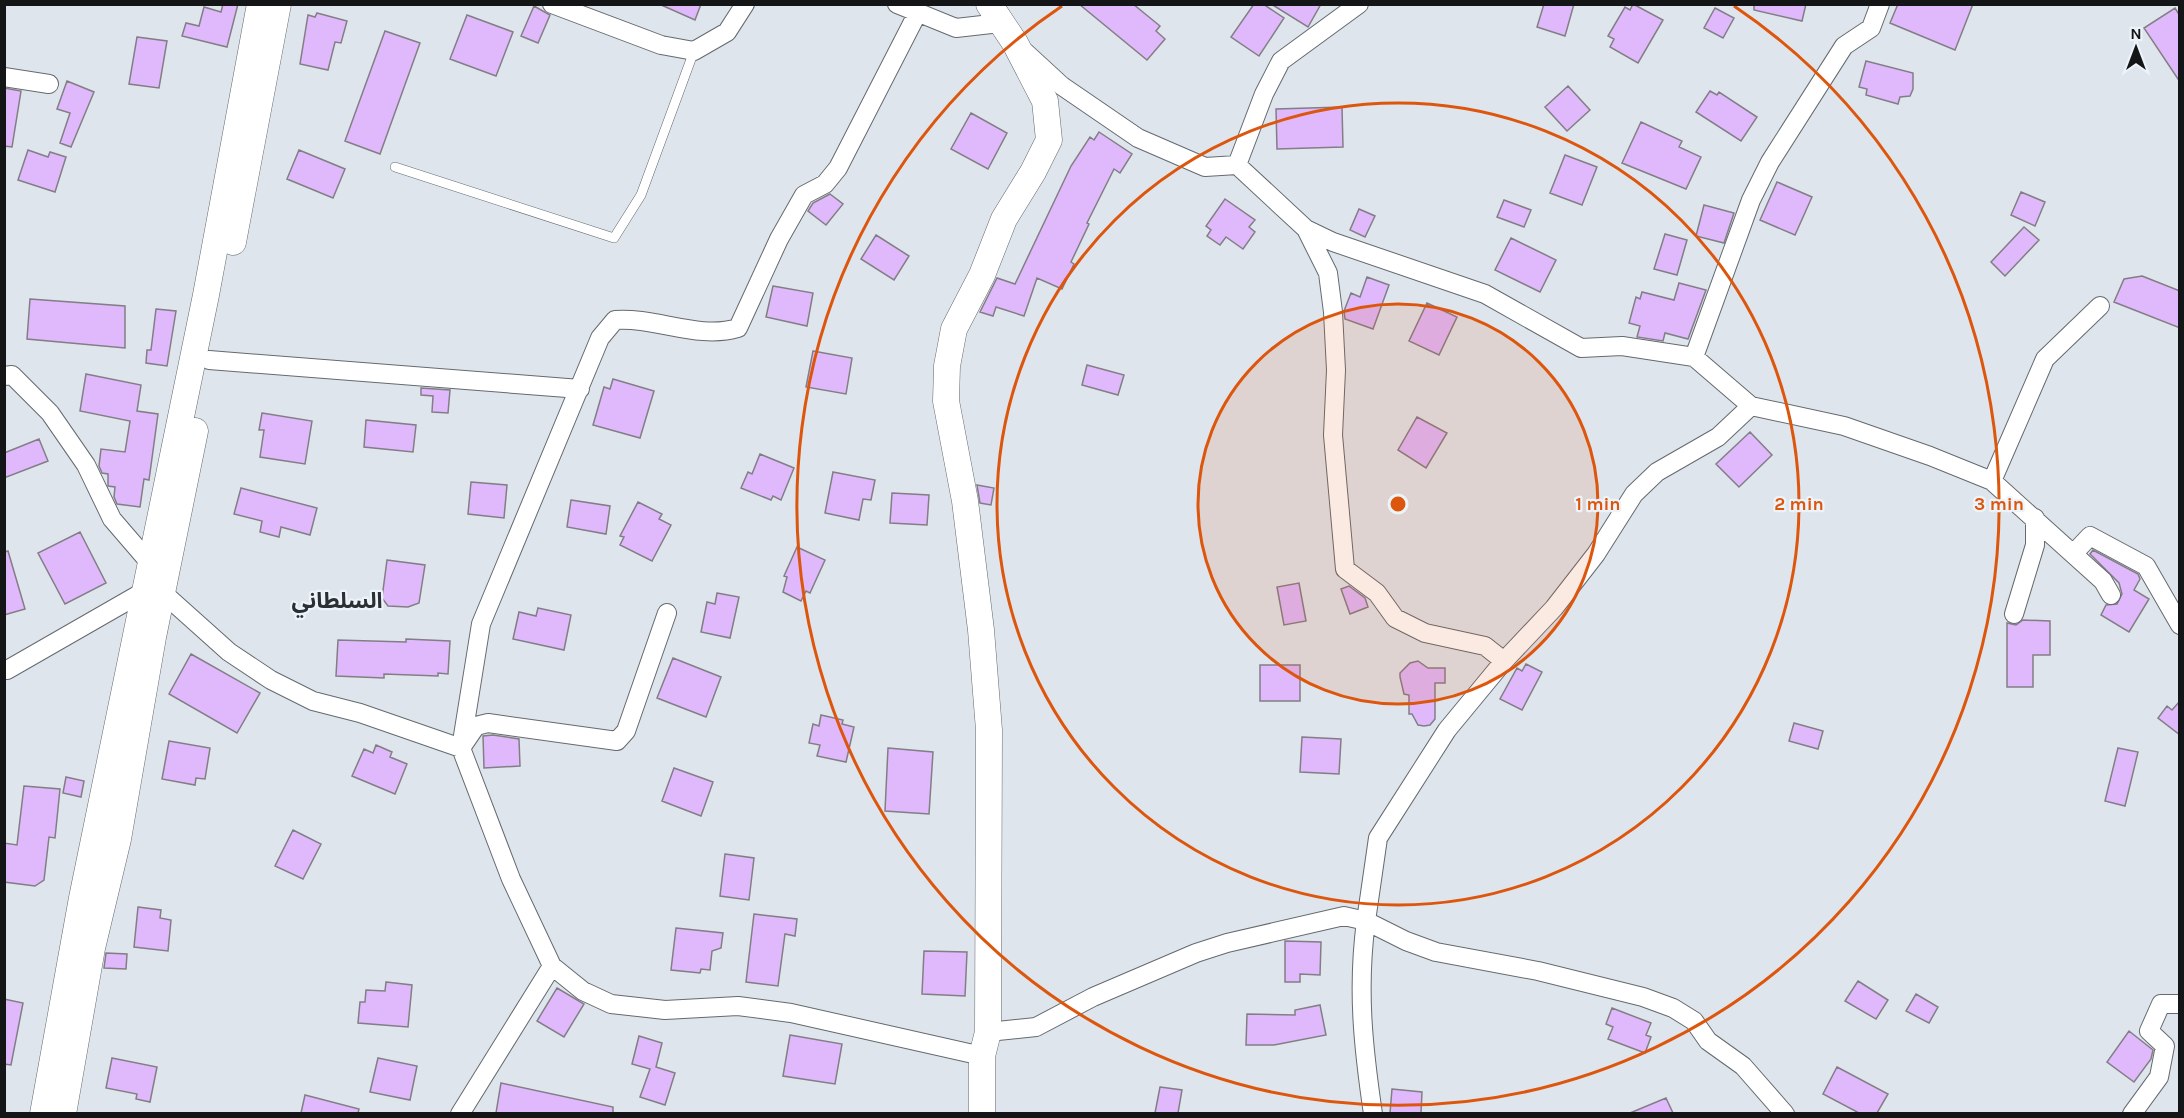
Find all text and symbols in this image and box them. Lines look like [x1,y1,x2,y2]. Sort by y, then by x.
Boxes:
north arrow [2106,18,2166,78]
text: N [2130,24,2142,43]
text: 1 min [1575,493,1621,515]
text: 2 min [1774,493,1824,515]
text: 3 min [1974,493,2024,515]
centre of rings [1388,494,1408,514]
district label: السلطاني [292,588,382,618]

